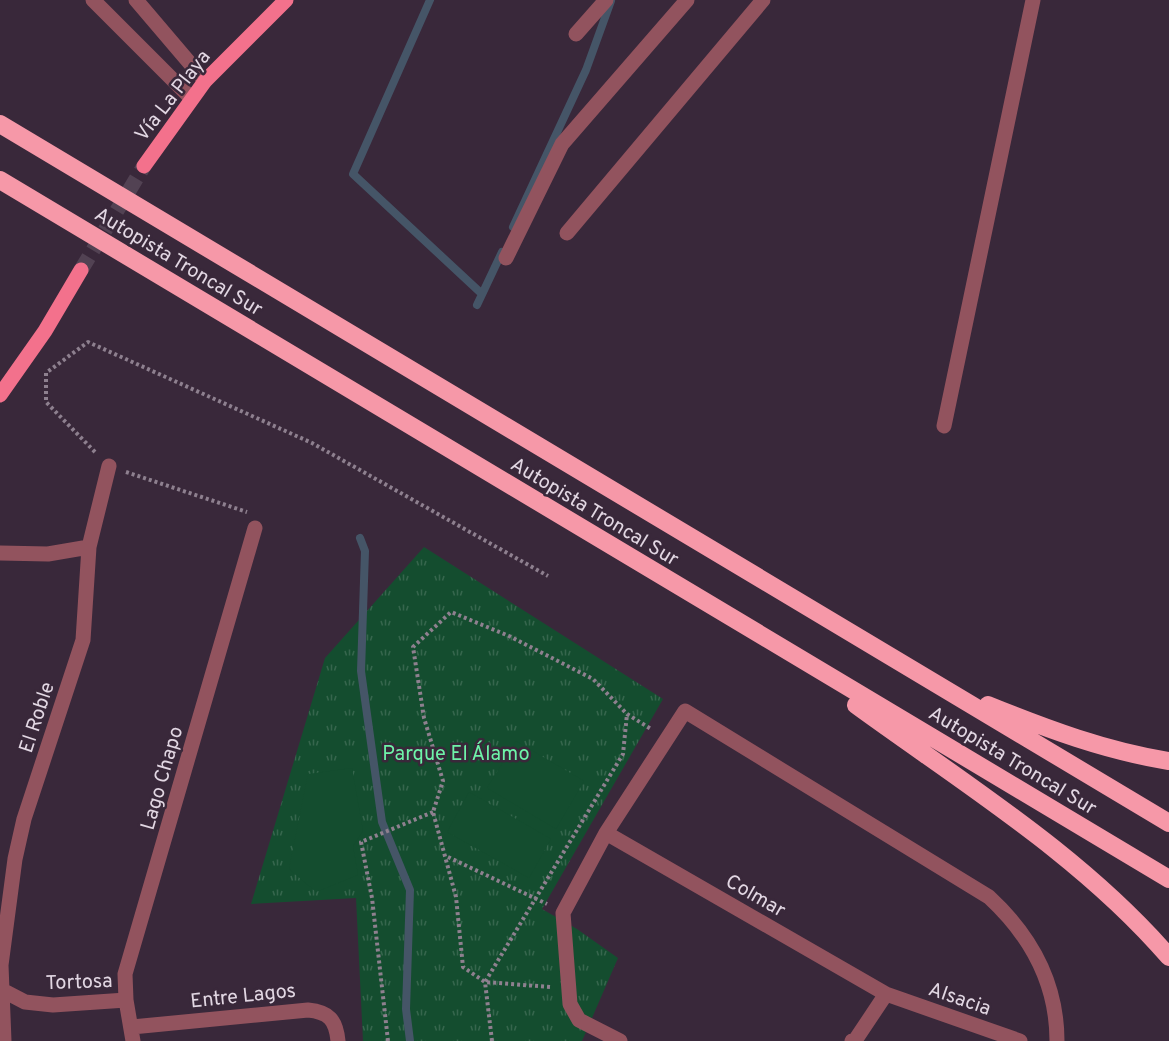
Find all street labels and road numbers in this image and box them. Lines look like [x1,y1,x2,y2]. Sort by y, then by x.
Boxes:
street label: Vía La Playa [130,45,217,147]
street label: Autopista Troncal Sur [89,202,267,323]
street label: Autopista Troncal Sur [505,452,683,573]
street label: El Roble [14,679,62,756]
street label: Autopista Troncal Sur [923,701,1101,822]
street label: Lago Chapo [136,724,190,834]
street label: Colmar [720,869,790,924]
street label: Tortosa [45,969,113,997]
street label: Alsacia [925,977,994,1023]
street label: Entre Lagos [189,979,297,1015]

